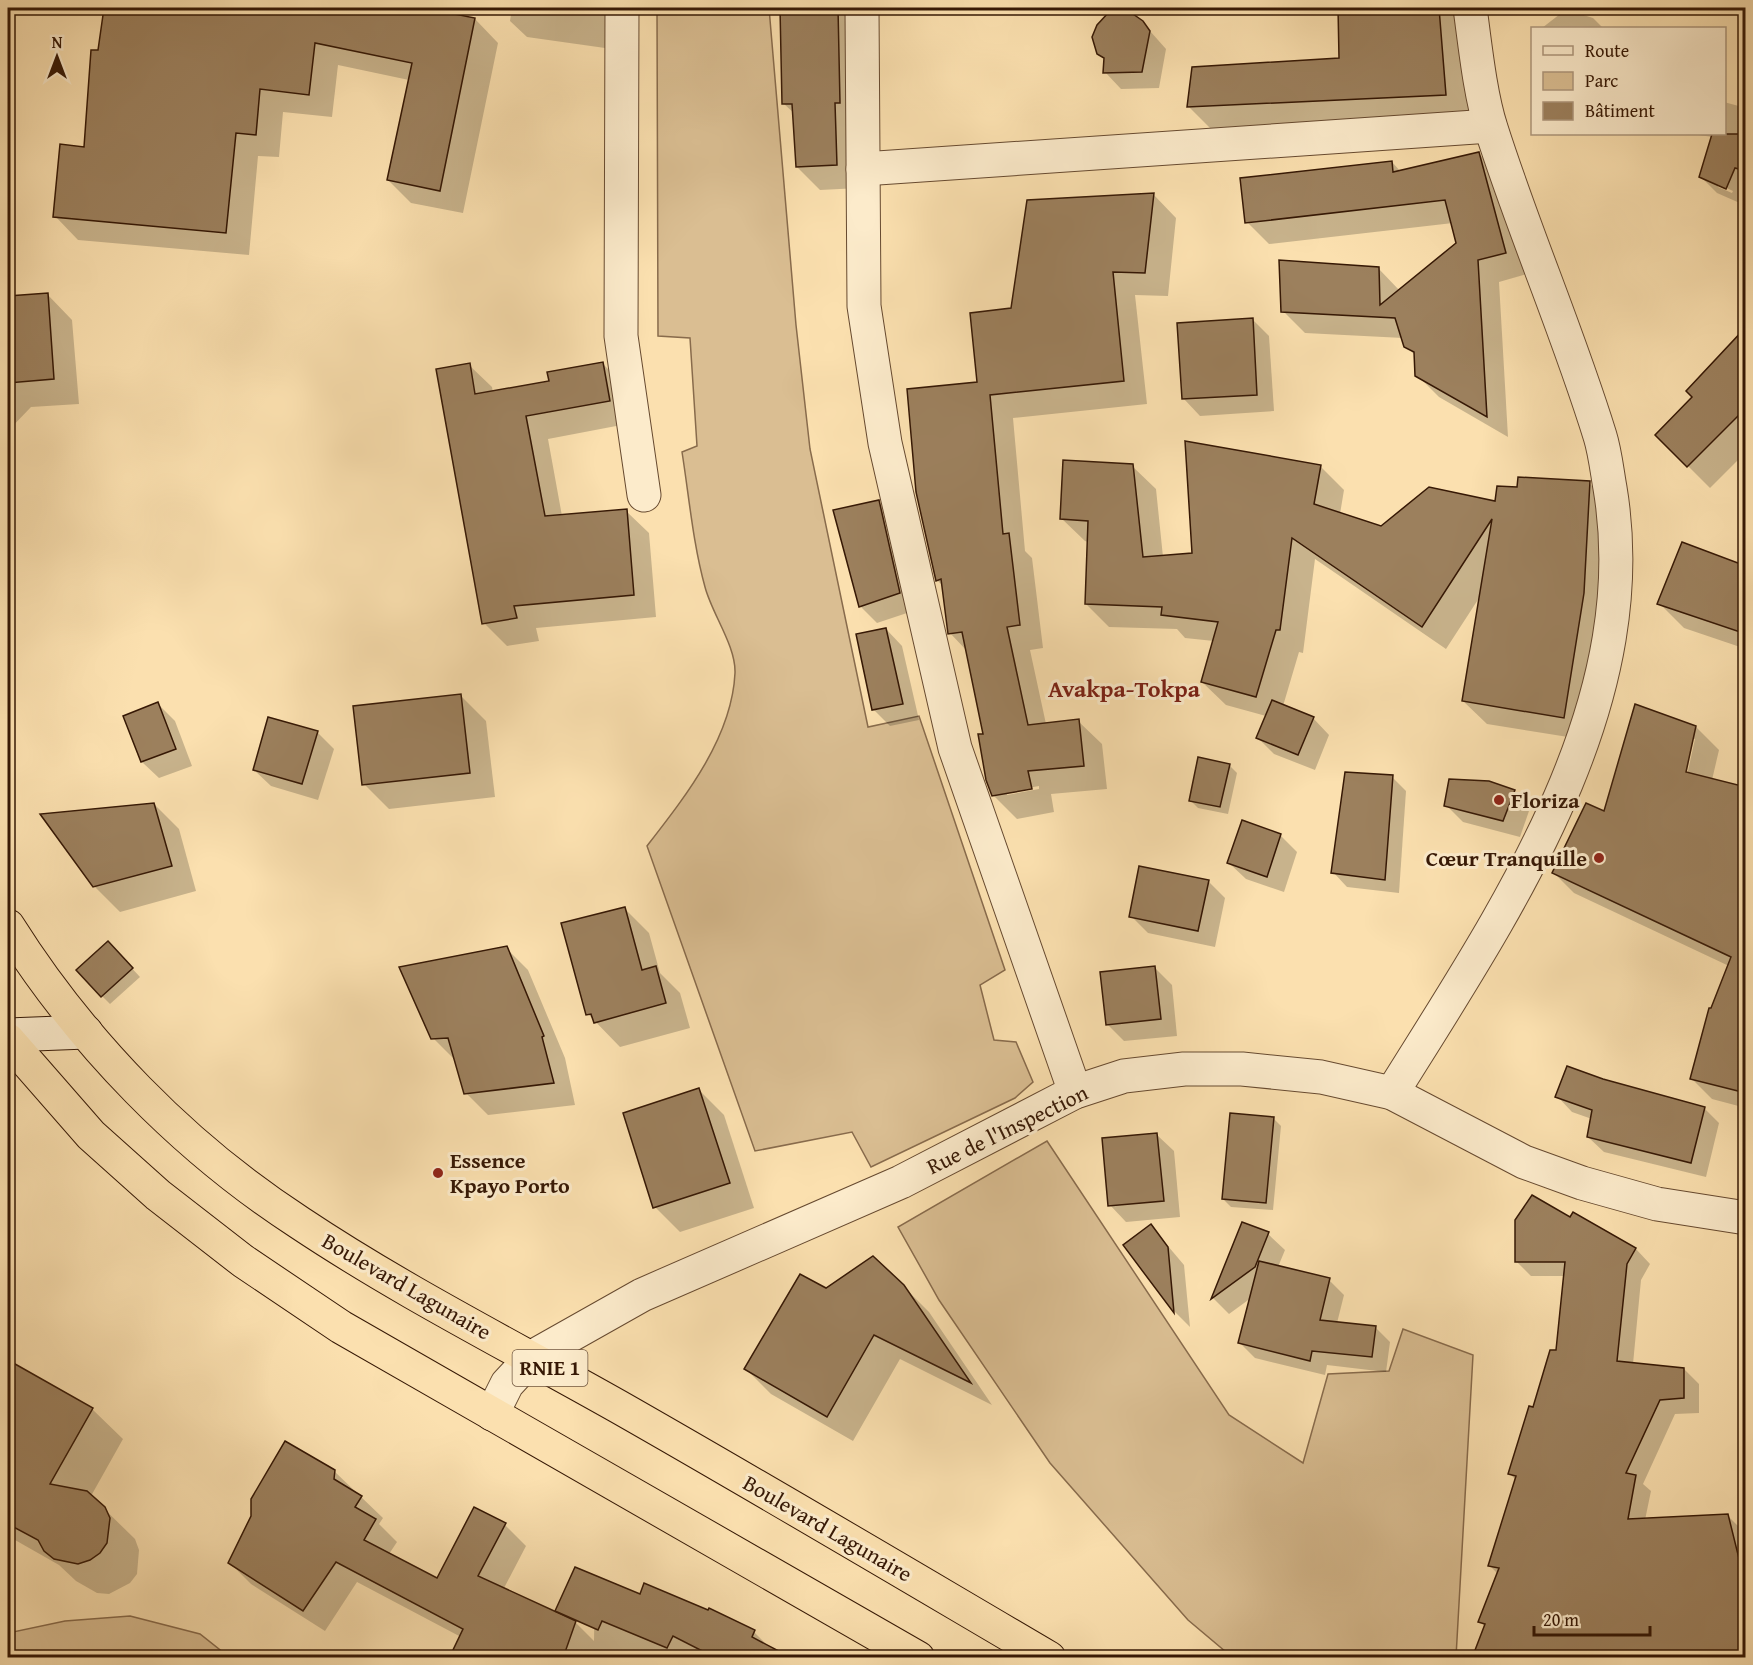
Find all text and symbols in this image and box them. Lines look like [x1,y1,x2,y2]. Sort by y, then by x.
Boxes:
north arrow [27,27,87,87]
legend [1531,27,1726,135]
text: N [52,30,63,54]
text: Route [1585,37,1629,64]
text: Parc [1585,67,1618,94]
text: Bâtiment [1585,97,1655,124]
district label: Avakpa-Tokpa [1048,671,1201,706]
place label: Floriza [1511,784,1580,816]
marker: Floriza [1492,793,1506,807]
place label: Cœur Tranquille [1426,842,1587,874]
marker: Cœur Tranquille [1592,851,1606,865]
street label: Rue de l'Inspection [921,1076,1094,1182]
place label: Essence Kpayo Porto [450,1144,570,1201]
marker: Essence Kpayo Porto [431,1166,445,1180]
street label: Boulevard Lagunaire [317,1225,497,1347]
road number: RNIE 1 [512,1350,588,1386]
street label: Boulevard Lagunaire [738,1467,918,1589]
scale bar [1534,1599,1650,1637]
text: 20 m [1543,1606,1579,1633]

